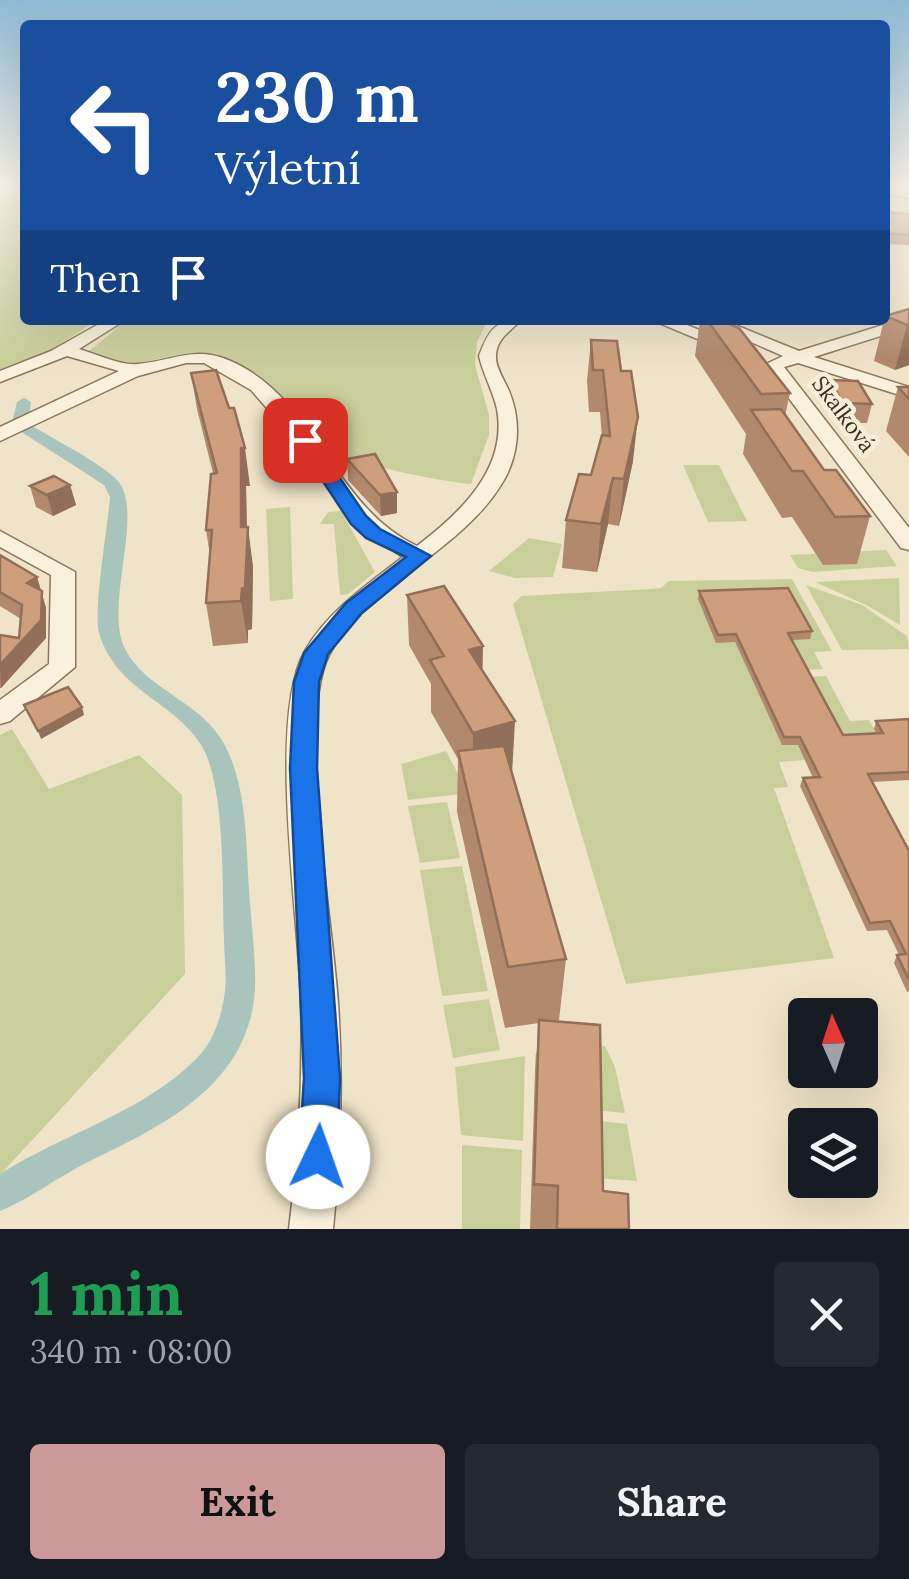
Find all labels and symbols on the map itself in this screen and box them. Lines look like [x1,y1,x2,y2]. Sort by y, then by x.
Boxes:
street label: Skalková [806,370,882,458]
pin [263,398,348,483]
north arrow [788,998,878,1088]
position arrow [266,1105,370,1209]

